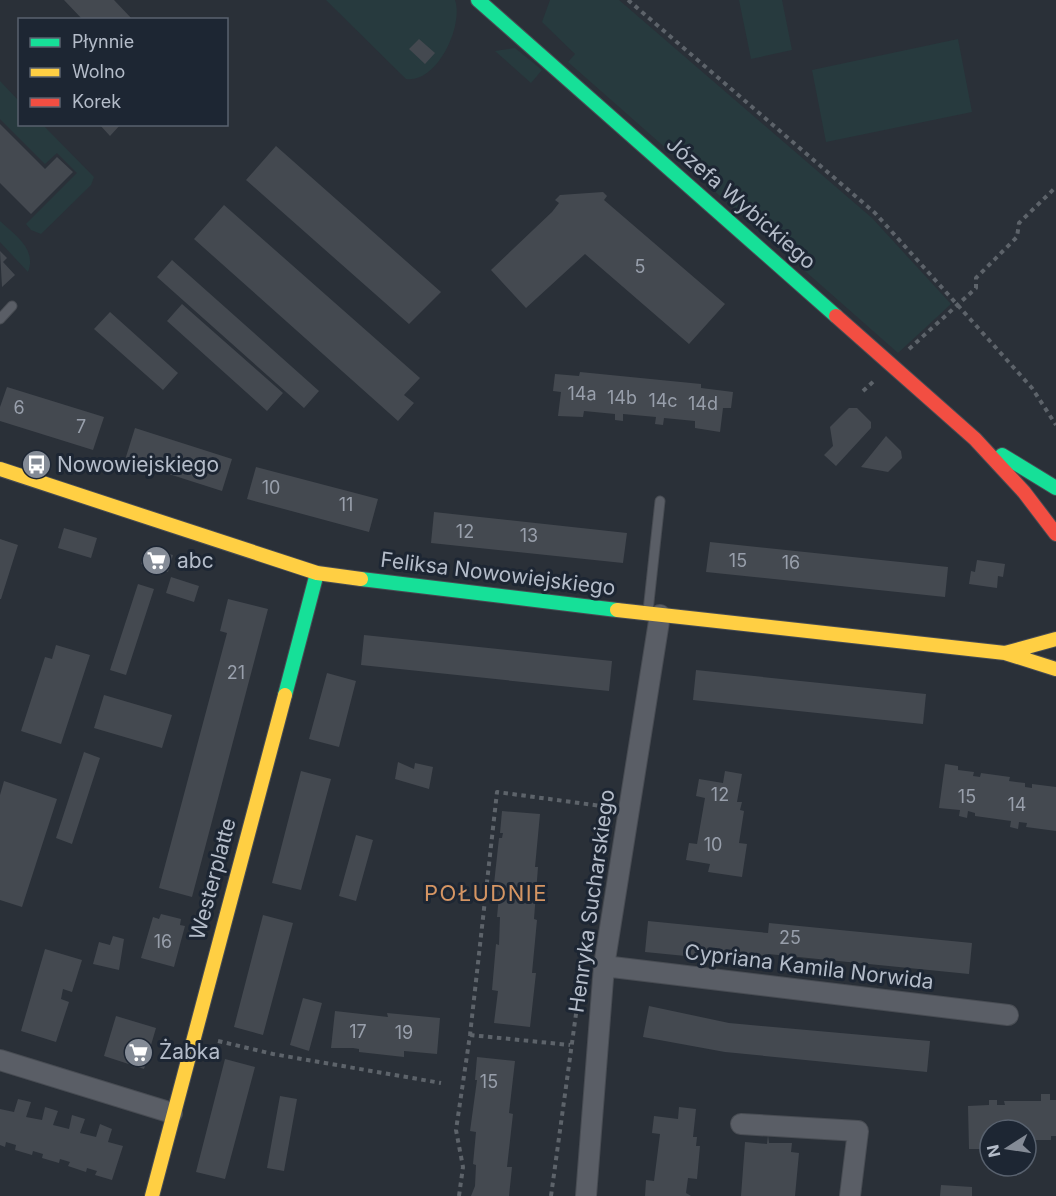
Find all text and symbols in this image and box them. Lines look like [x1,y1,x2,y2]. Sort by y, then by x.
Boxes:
legend [18,18,228,126]
text: Płynnie [72,31,134,52]
text: Wolno [72,61,125,82]
text: Korek [72,91,121,112]
street label: Józefa Wybickiego [662,131,821,274]
house number: 5 [635,256,645,277]
house number: 14a [567,383,597,404]
house number: 14b [607,387,637,408]
house number: 14c [648,390,678,411]
house number: 14d [688,393,718,414]
house number: 6 [13,397,25,418]
house number: 7 [76,416,86,437]
bus stop icon: Nowowiejskiego [20,449,52,481]
place label: Nowowiejskiego [57,452,219,477]
house number: 10 [262,477,280,498]
house number: 11 [339,494,353,515]
house number: 12 [456,521,474,542]
house number: 13 [520,525,538,546]
supermarket icon: abc [140,545,172,577]
street label: Feliksa Nowowiejskiego [379,547,617,600]
place label: abc [177,548,214,573]
house number: 15 [729,550,747,571]
house number: 16 [782,552,800,573]
house number: 21 [227,662,245,683]
house number: 12 [711,784,729,805]
house number: 15 [958,786,976,807]
street label: Henryka Sucharskiego [563,788,620,1014]
house number: 14 [1008,794,1026,815]
street label: Westerplatte [184,815,241,943]
house number: 10 [704,834,722,855]
district label: POŁUDNIE [424,880,548,906]
house number: 25 [779,927,801,948]
house number: 16 [154,931,172,952]
street label: Cypriana Kamila Norwida [683,939,935,994]
house number: 17 [349,1021,367,1042]
house number: 19 [395,1022,413,1043]
supermarket icon: Żabka [122,1036,154,1068]
place label: Żabka [159,1038,220,1064]
house number: 15 [480,1071,498,1092]
north arrow [978,1118,1038,1178]
text: N [982,1143,1004,1159]

